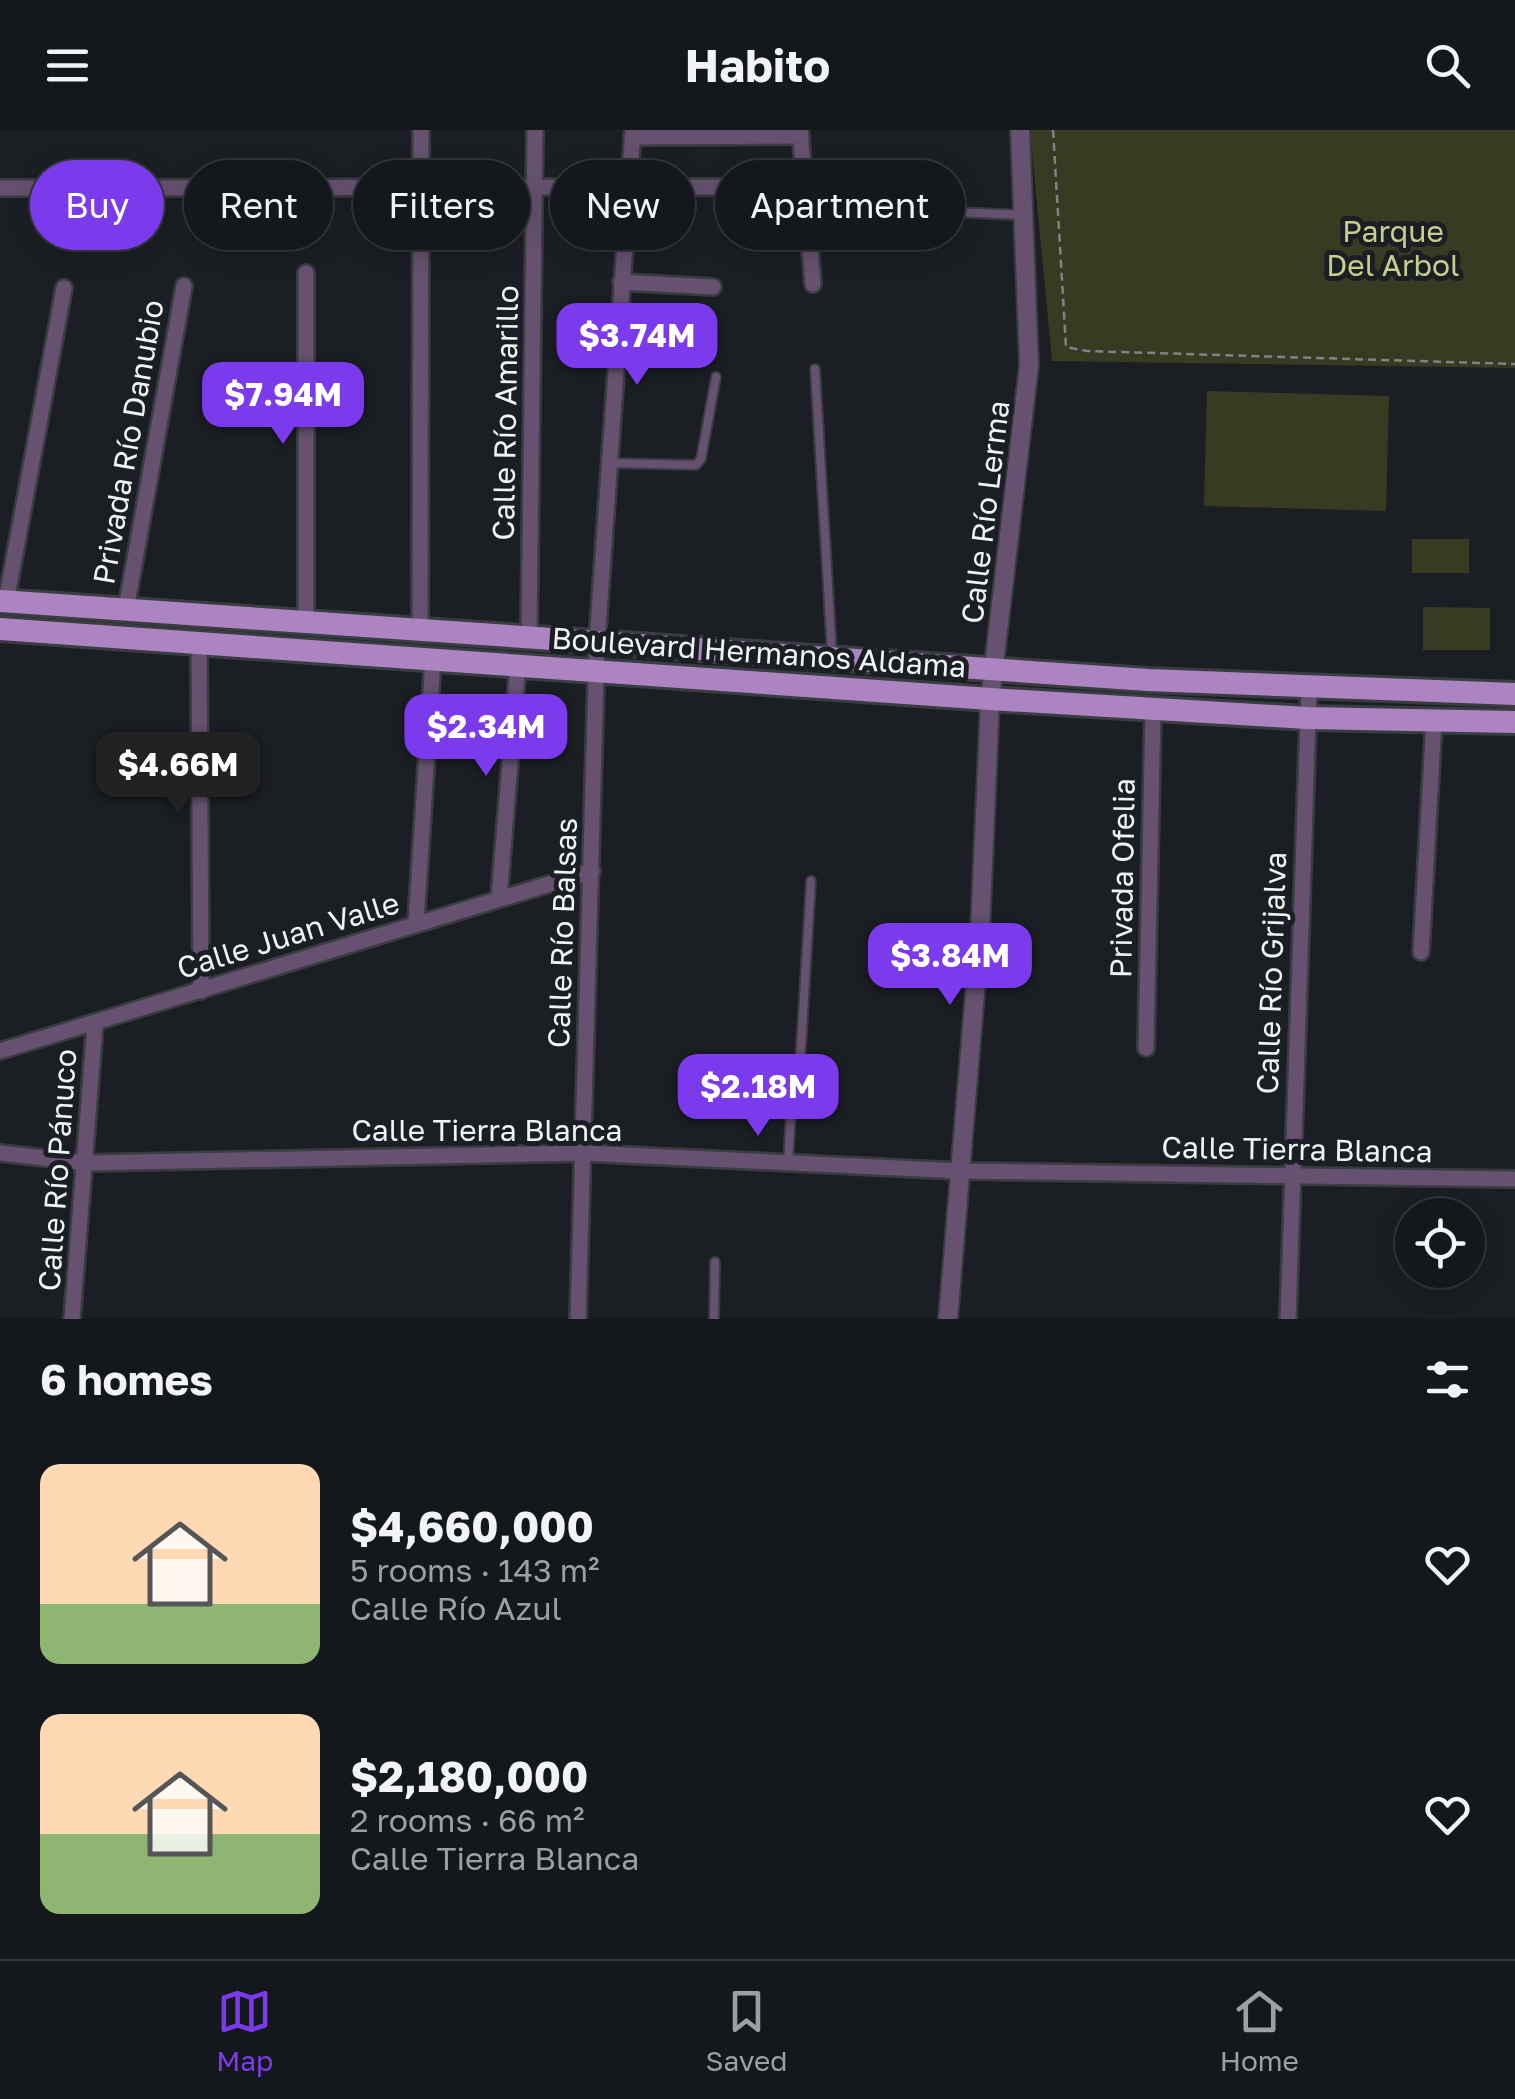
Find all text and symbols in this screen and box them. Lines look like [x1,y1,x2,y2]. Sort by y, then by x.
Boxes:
icon: menu [40,38,95,93]
text: Habito [685,38,830,92]
icon: search [1420,38,1475,93]
chip: Buy [30,160,164,250]
chip: Rent [184,160,333,250]
chip: Filters [353,160,530,250]
chip: New [550,160,695,250]
chip: Apartment [715,160,965,250]
park label: Parque Del Arbol [1326,213,1460,283]
street label: Calle Río Amarillo [485,285,525,541]
street label: Privada Río Danubio [85,297,171,587]
pin: $3.74M [556,303,718,388]
text: $3.74M [578,316,696,354]
pin: $7.94M [202,362,364,447]
text: $7.94M [224,375,342,413]
street label: Calle Río Lerma [953,398,1017,626]
street label: Boulevard Hermanos Aldama [551,620,967,684]
pin: $2.34M [405,694,567,779]
text: $2.34M [426,707,546,745]
pin: $4.66M [97,732,259,817]
text: $4.66M [118,745,238,783]
street label: Privada Ofelia [1102,778,1142,978]
street label: Calle Río Balsas [540,817,584,1049]
street label: Calle Río Grijalva [1249,851,1293,1095]
street label: Calle Juan Valle [173,884,403,986]
pin: $3.84M [869,923,1031,1008]
text: $3.84M [890,936,1010,974]
street label: Calle Río Pánuco [31,1048,83,1292]
pin: $2.18M [677,1054,839,1139]
text: $2.18M [700,1067,816,1105]
street label: Calle Tierra Blanca [351,1112,623,1148]
street label: Calle Tierra Blanca [1161,1129,1433,1169]
map controls [1395,1198,1485,1288]
button: locate [1395,1198,1485,1288]
icon: filters [1420,1352,1475,1407]
text: 6 homes [40,1354,213,1404]
text: $4,660,000 [350,1501,594,1551]
icon: home [120,1504,240,1624]
icon: heart [1420,1537,1475,1592]
text: 5 rooms · 143 m² [350,1551,600,1589]
text: Calle Río Azul [350,1589,562,1627]
text: $2,180,000 [350,1751,588,1801]
icon: home [120,1754,240,1874]
icon: heart [1420,1787,1475,1842]
text: 2 rooms · 66 m² [350,1801,585,1839]
text: Calle Tierra Blanca [350,1839,639,1877]
tab: Map [216,1984,273,2077]
tab: Saved [706,1984,787,2077]
tab: Home [1220,1984,1299,2077]

